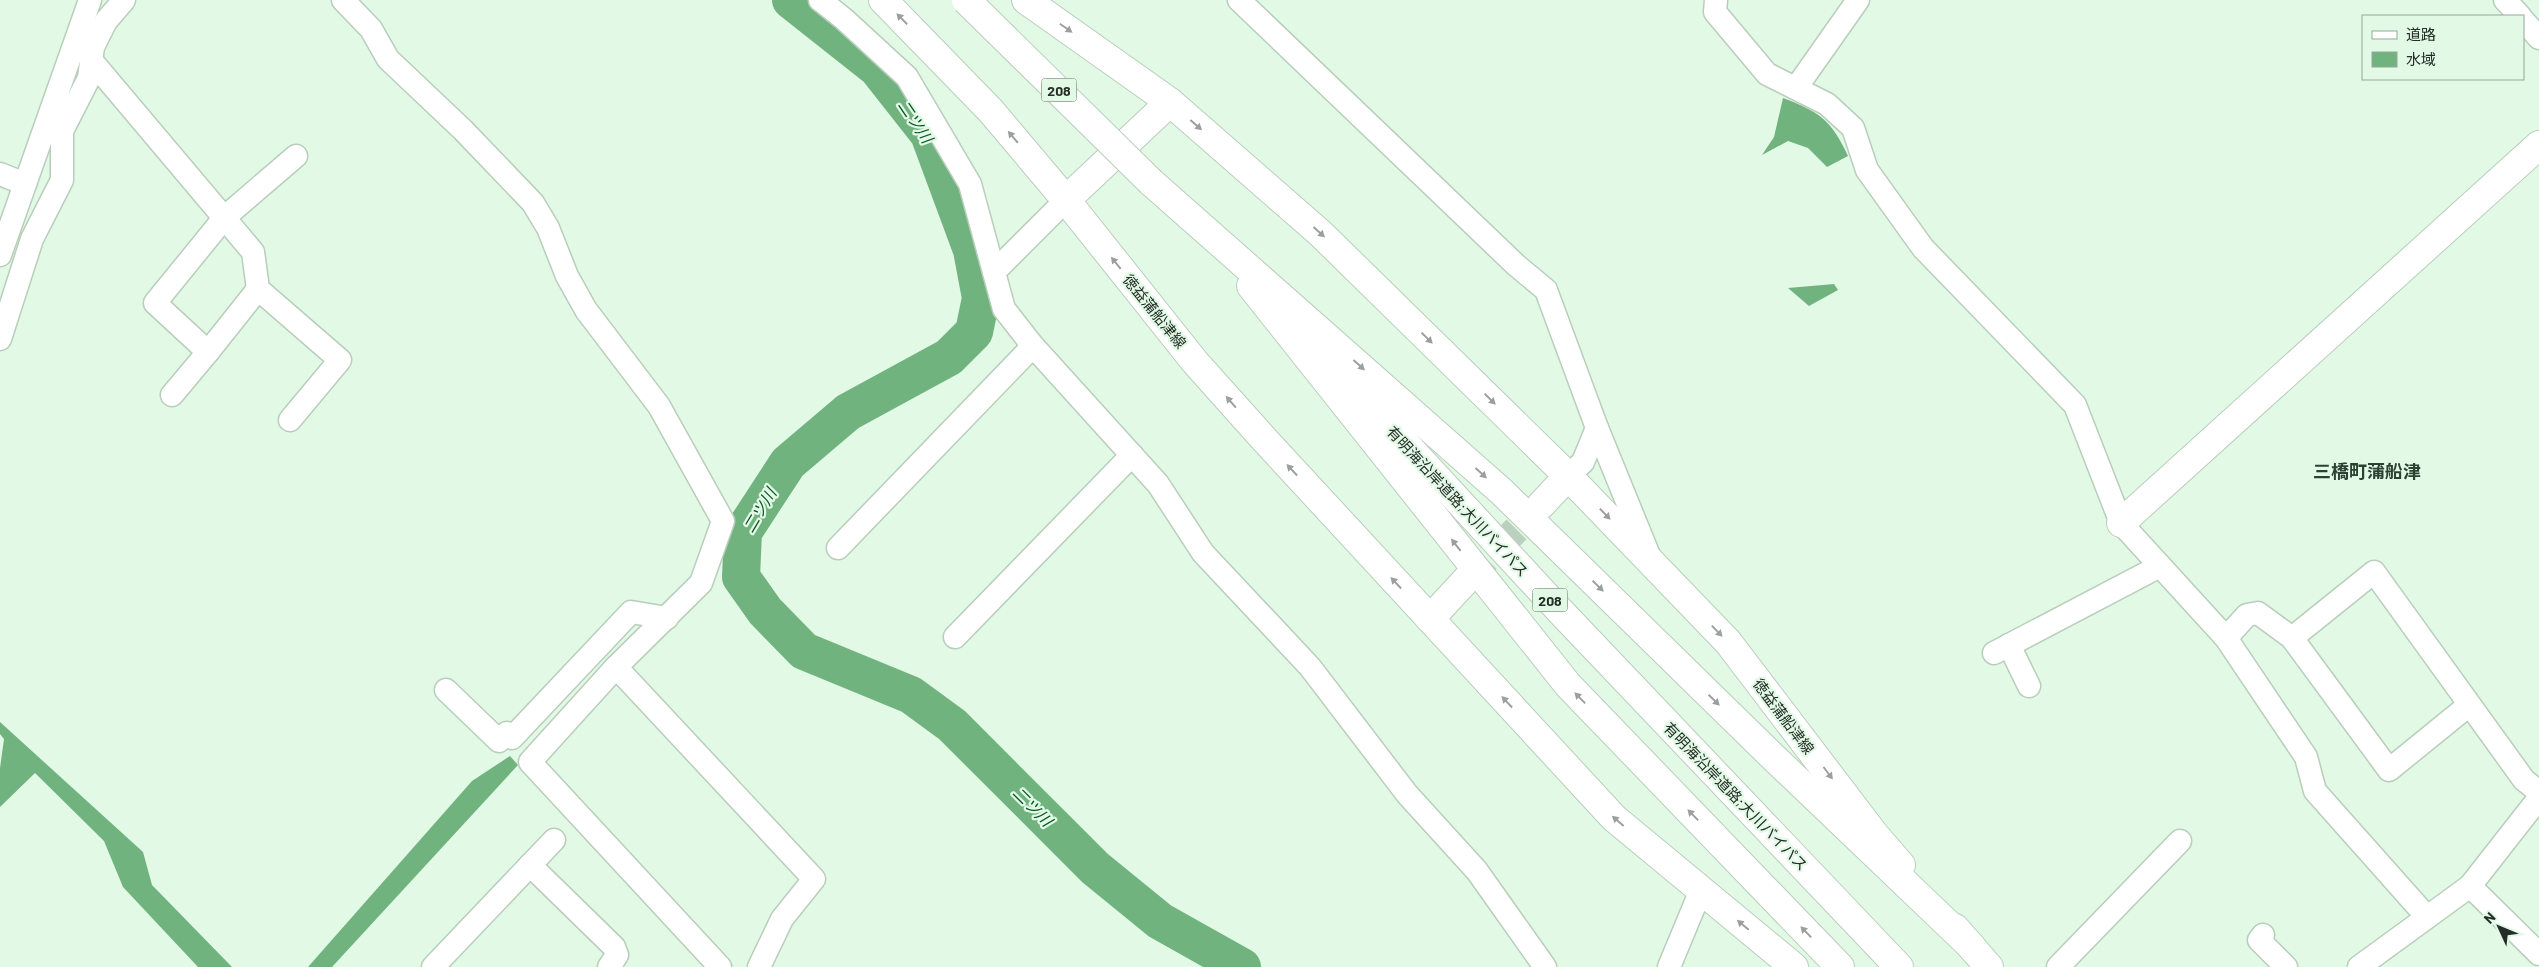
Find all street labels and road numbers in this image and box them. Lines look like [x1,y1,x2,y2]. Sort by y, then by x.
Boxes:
road number: 208 [1042,78,1076,102]
street label: 徳益蒲船津線 [1120,270,1190,352]
street label: 有明海沿岸道路;大川バイパス [1383,422,1533,580]
road number: 208 [1532,588,1568,612]
street label: 徳益蒲船津線 [1750,675,1818,757]
street label: 有明海沿岸道路;大川バイパス [1660,718,1812,874]

